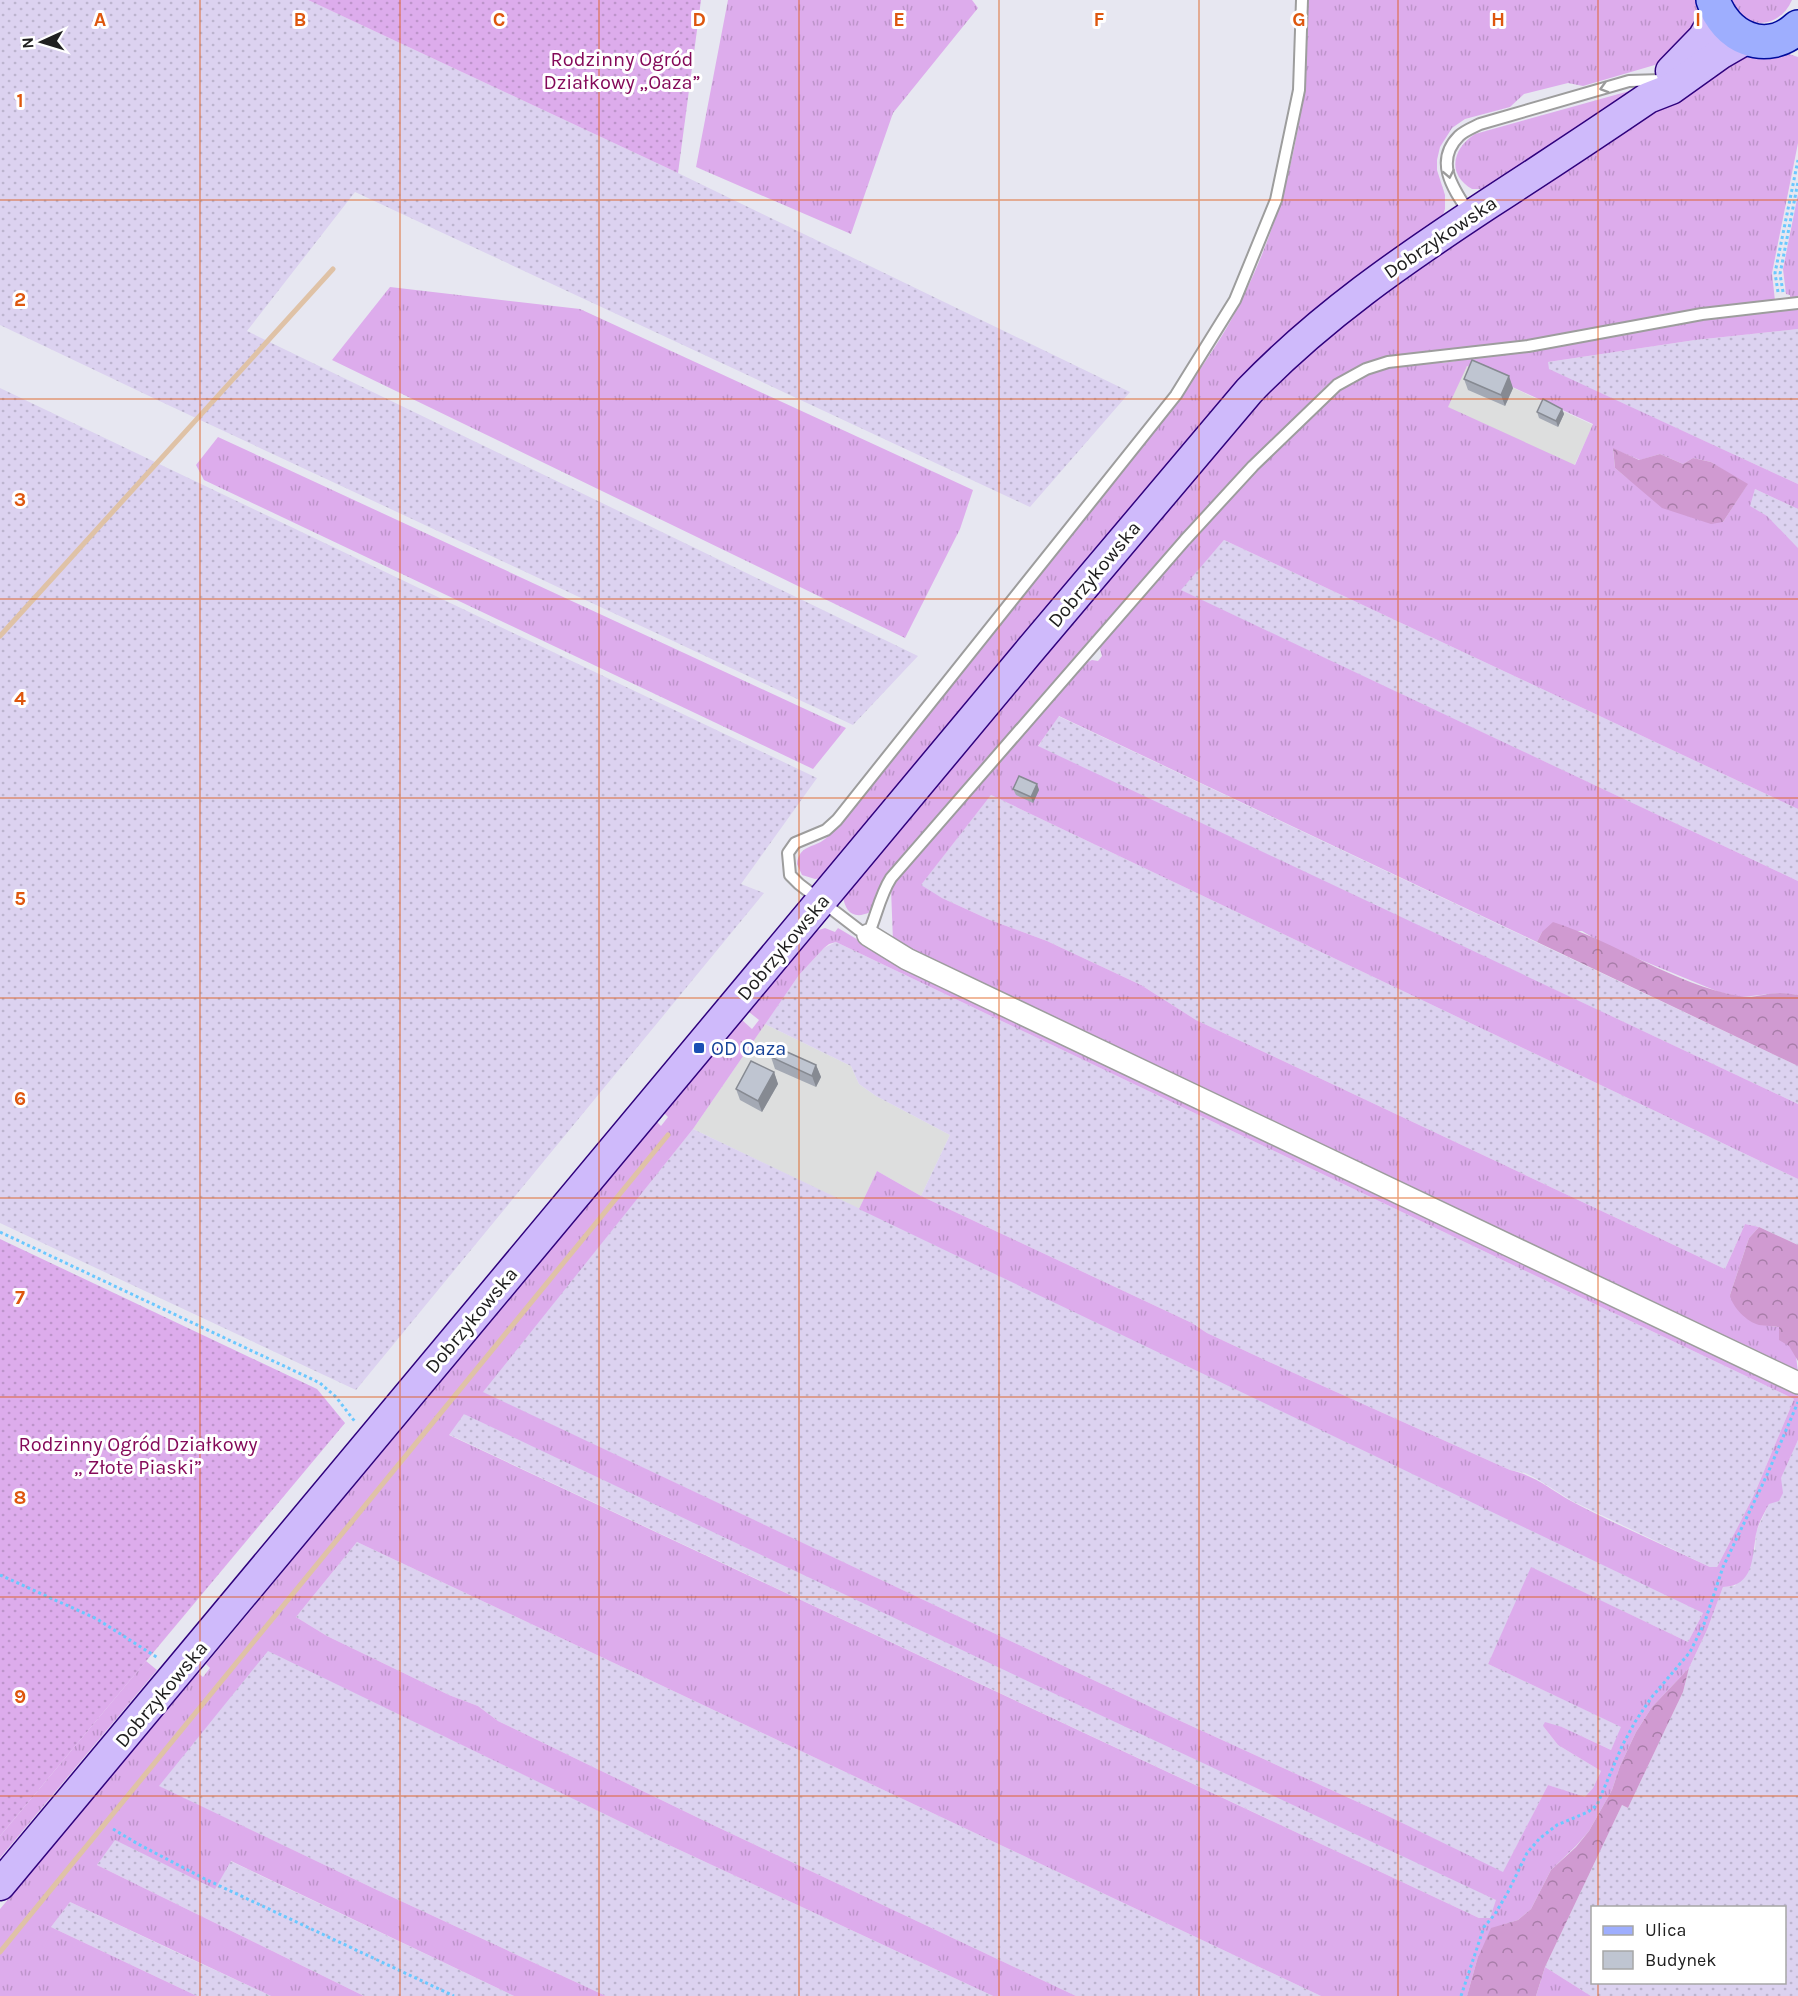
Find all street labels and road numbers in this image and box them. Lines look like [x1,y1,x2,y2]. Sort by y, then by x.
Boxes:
street label: Dobrzykowska [1379,191,1501,284]
street label: Dobrzykowska [1043,517,1145,632]
street label: Dobrzykowska [732,890,834,1005]
street label: Dobrzykowska [420,1263,522,1378]
street label: Dobrzykowska [110,1637,212,1752]

